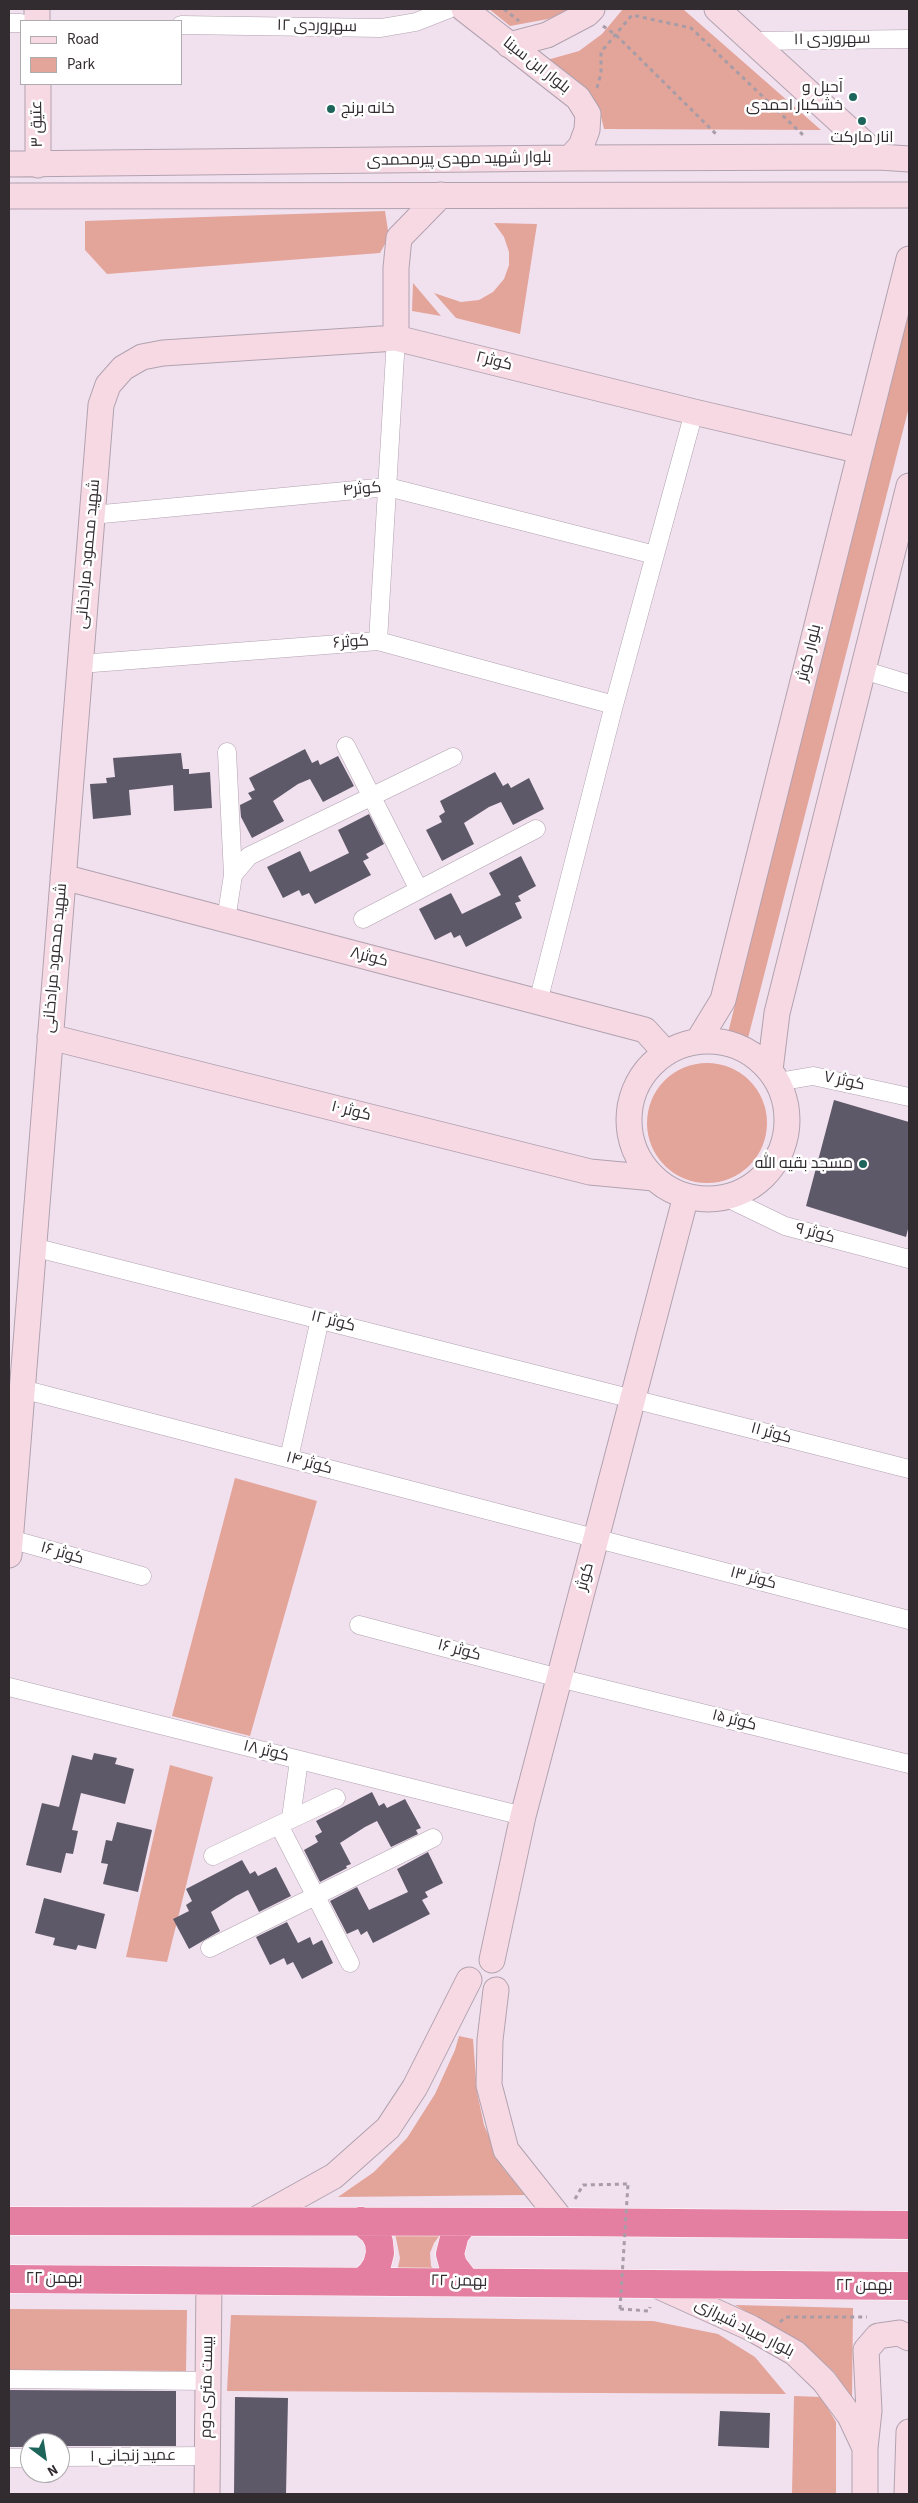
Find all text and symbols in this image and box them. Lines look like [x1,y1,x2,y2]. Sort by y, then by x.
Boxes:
street label: سهروردی ۱۲ [277,17,357,37]
legend [20,20,182,85]
text: Road [67,29,99,50]
street label: سهروردی ١١ [794,30,870,50]
street label: بلوار ابن سینا [498,34,574,98]
text: Park [67,54,95,75]
place label: آحیل و خشکبار احمدی [746,78,843,116]
marker: آحیل و خشکبار احمدی [847,91,859,103]
place label: خانه برنج [341,99,395,119]
street label: عتیق ۳ [28,100,48,148]
marker: خانه برنج [325,103,337,115]
marker: انار مارکت [856,115,868,127]
place label: انار مارکت [831,128,893,148]
street label: بلوار شهید مهدی پیرمحمدی [366,149,552,171]
street label: کوثر۲ [474,348,514,376]
street label: شهید محمود مرادخانی [73,478,105,630]
street label: کوثر۴ [342,479,382,501]
street label: بلوار کوثر [794,622,826,684]
street label: کوثر۶ [332,632,370,654]
street label: شهید محمود مرادخانی [40,882,72,1034]
street label: کوثر۸ [348,944,390,972]
street label: کوثر ۷ [822,1068,866,1096]
street label: کوثر ۱۰ [329,1098,373,1126]
place label: مسجد بقیه الله [755,1154,853,1174]
marker: مسجد بقیه الله [857,1158,869,1170]
street label: کوثر ۹ [793,1220,837,1248]
street label: کوثر ۱۲ [309,1307,357,1337]
street label: کوثر ۱۱ [749,1419,793,1449]
street label: کوثر ۱۴ [284,1449,334,1479]
street label: کوثر ۱۶ [38,1539,86,1569]
street label: کوثر [573,1561,599,1593]
street label: کوثر ۱۳ [728,1564,778,1594]
street label: کوثر ۱۶ [435,1636,483,1666]
street label: ۱۵ کوثر [710,1706,758,1736]
street label: کوثر ۱۸ [241,1737,291,1767]
street label: ۲۲ بهمن [26,2269,82,2289]
street label: ۲۲ بهمن [430,2272,488,2292]
street label: ۲۲ بهمن [836,2276,892,2296]
street label: بلوار صیاد شیرازی [691,2296,797,2362]
street label: بیست متری دوم [198,2335,218,2439]
north arrow [20,2433,70,2483]
street label: عمید زنجانی ۱ [90,2447,176,2467]
text: N [43,2459,61,2481]

